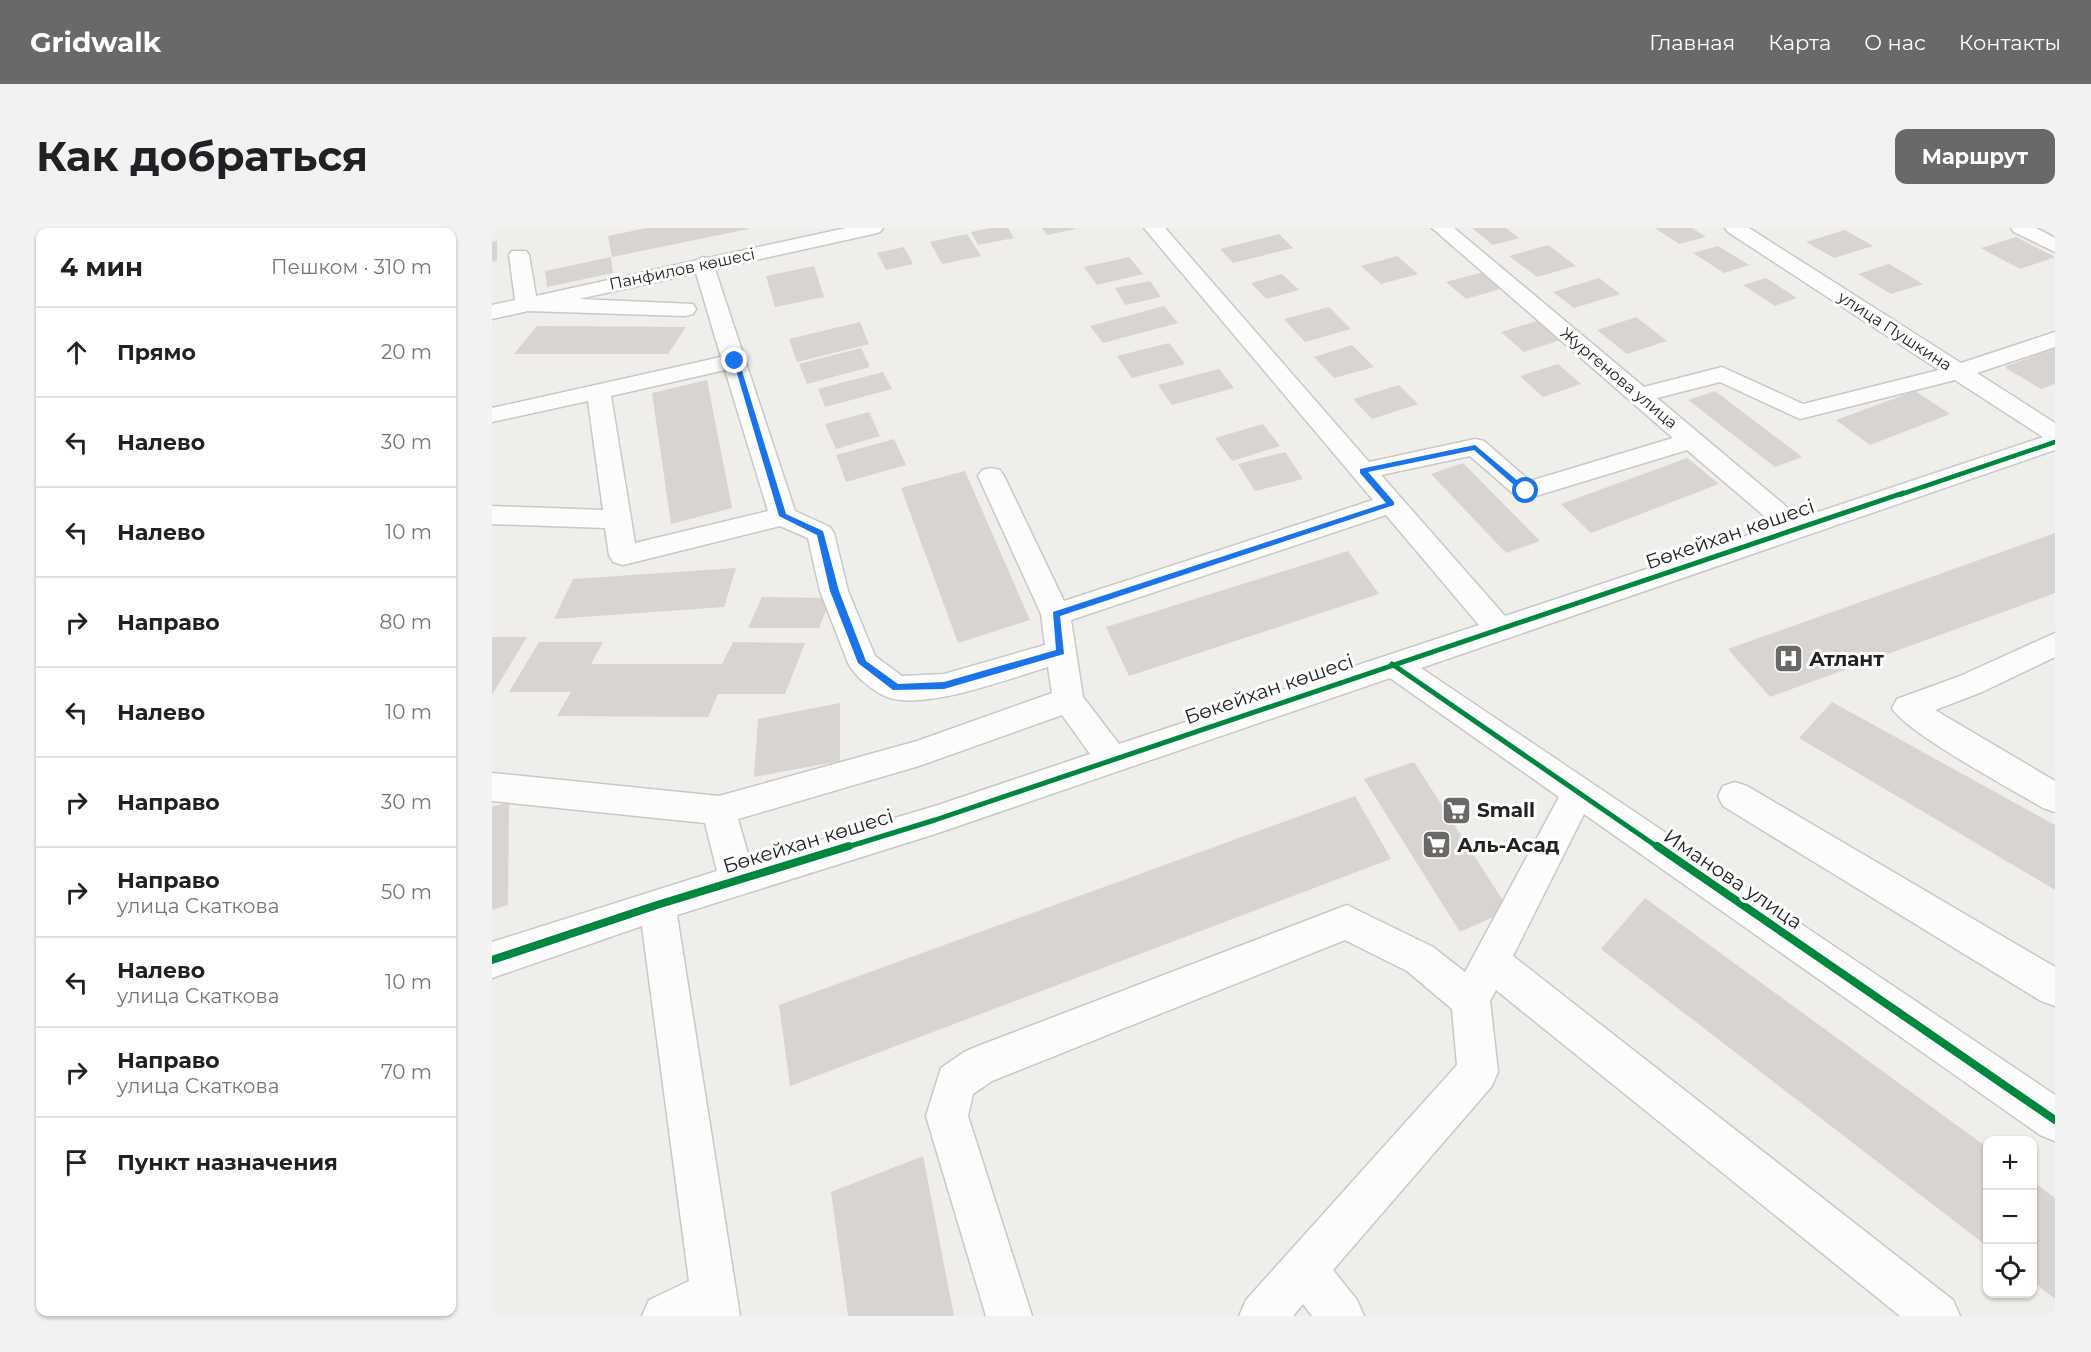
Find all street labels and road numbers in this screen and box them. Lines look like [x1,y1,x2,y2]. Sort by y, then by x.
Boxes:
street label: Панфилов көшесі [607,244,757,294]
street label: улица Пушкина [1834,287,1955,375]
street label: Жургенова улица [1557,323,1681,433]
street label: Бөкейхан көшесі [1642,494,1818,574]
street label: Бөкейхан көшесі [1181,649,1357,729]
street label: Бөкейхан көшесі [720,804,896,878]
street label: Иманова улица [1659,824,1807,934]

